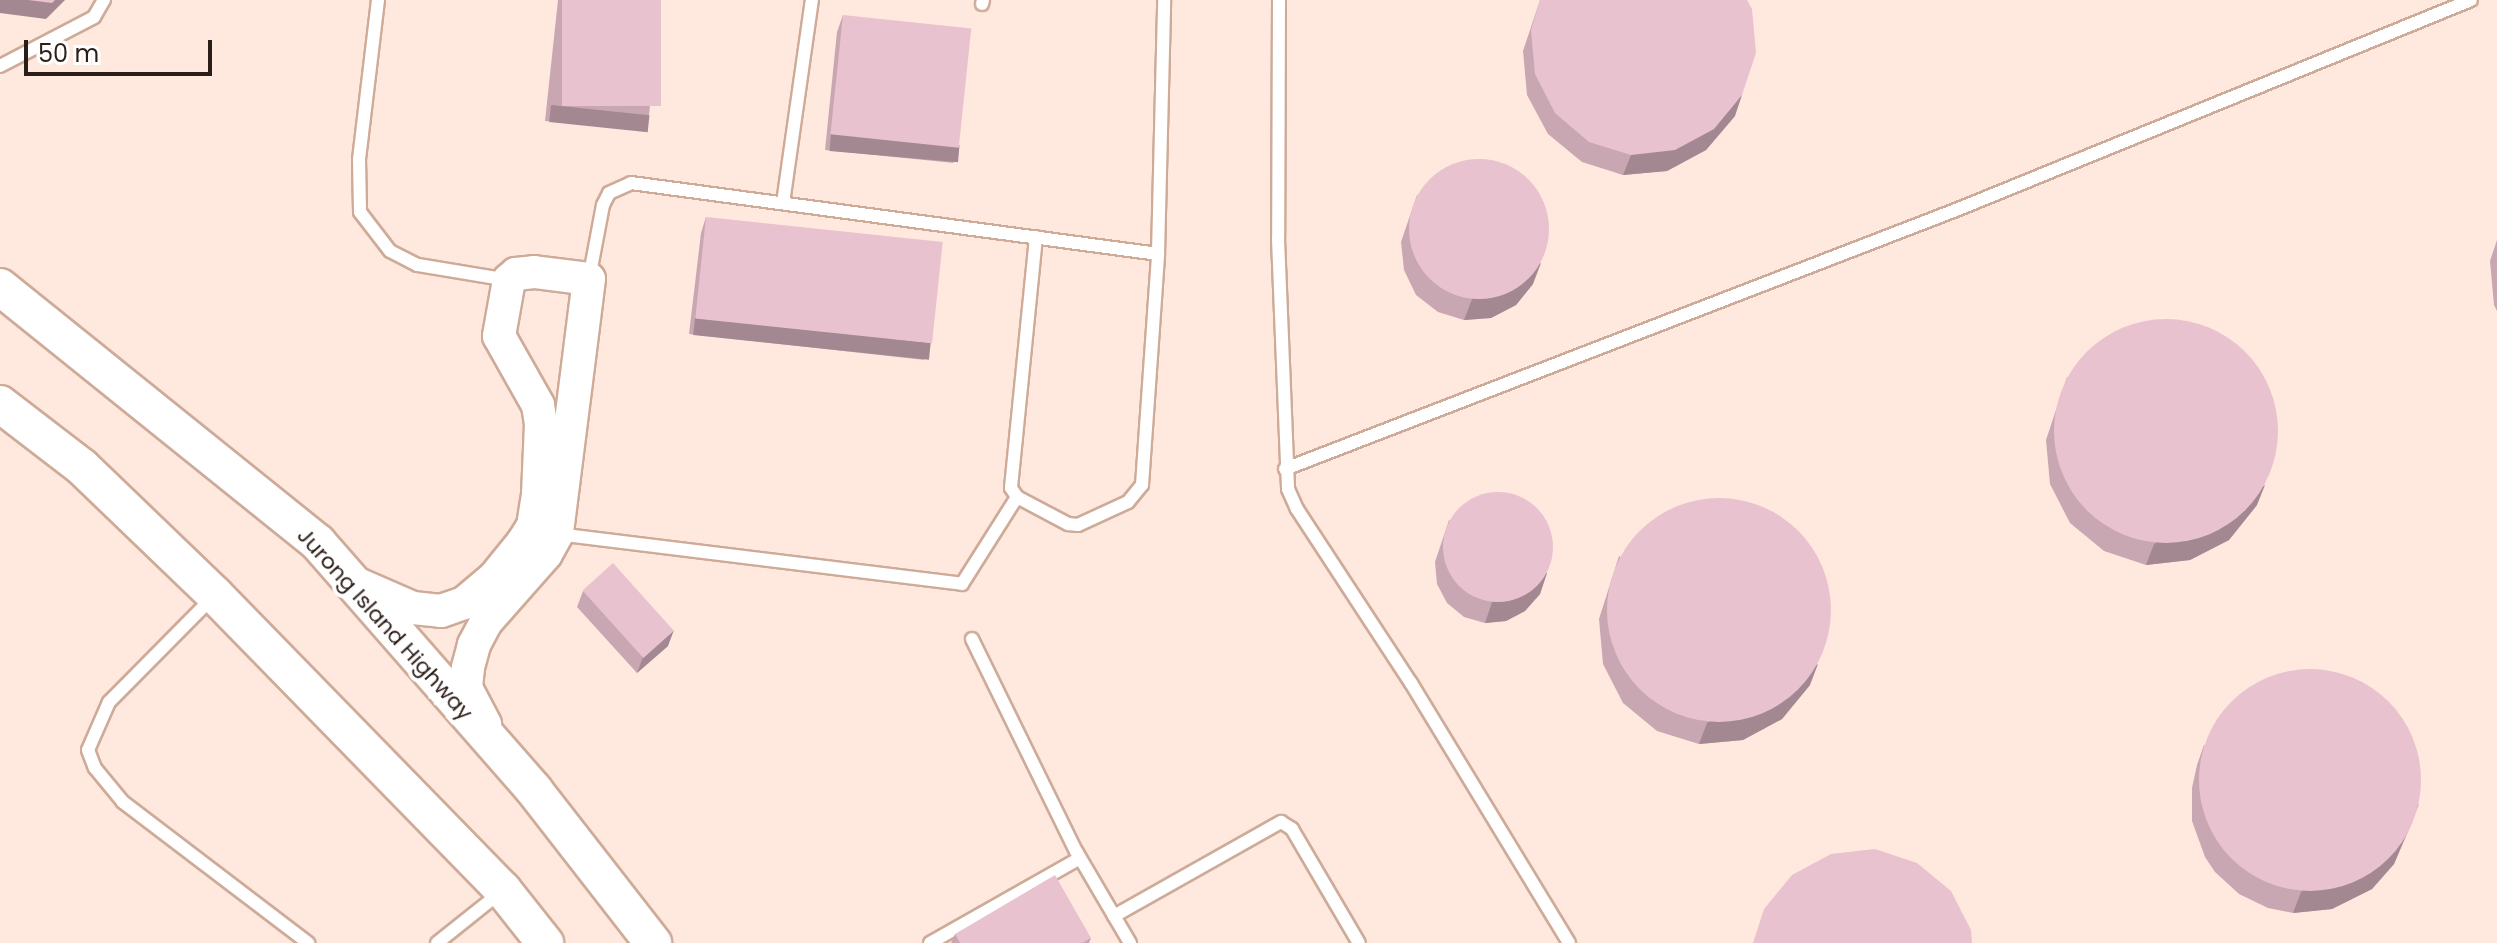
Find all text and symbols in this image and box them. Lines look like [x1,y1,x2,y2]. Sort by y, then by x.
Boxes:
scale bar [28,24,216,74]
text: 50 m [38,37,99,70]
street label: Jurong Island Highway [292,522,478,726]

